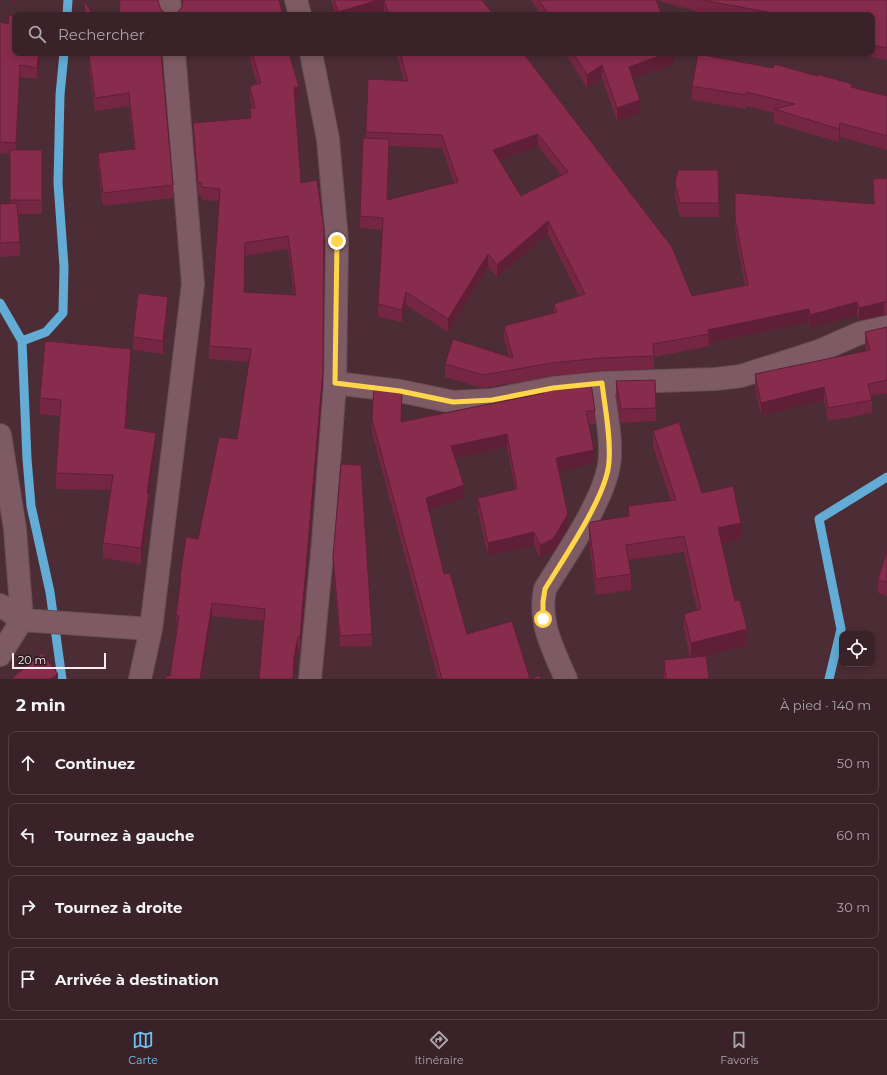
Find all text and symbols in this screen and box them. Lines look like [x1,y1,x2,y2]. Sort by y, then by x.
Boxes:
search box [12,12,875,56]
icon: search [26,23,48,45]
text: Rechercher [58,25,145,44]
route end [328,232,346,250]
route start [534,610,552,628]
map controls [839,631,875,667]
button: locate [839,631,875,667]
scale bar [12,651,106,670]
text: 20 m [18,653,46,667]
text: 2 min [16,695,66,715]
text: À pied · 140 m [780,697,871,713]
icon: ahead [17,752,39,774]
text: Continuez [55,754,135,773]
text: 50 m [837,755,870,771]
icon: left [17,824,39,846]
text: Tournez à gauche [55,826,194,845]
text: 60 m [836,827,870,843]
icon: right [17,896,39,918]
text: Tournez à droite [55,898,183,917]
text: 30 m [837,899,870,915]
icon: arrive [17,968,39,990]
text: Arrivée à destination [55,970,219,989]
tab: Carte [128,1029,158,1067]
tab: Itinéraire [415,1029,464,1067]
tab: Favoris [720,1029,759,1067]

